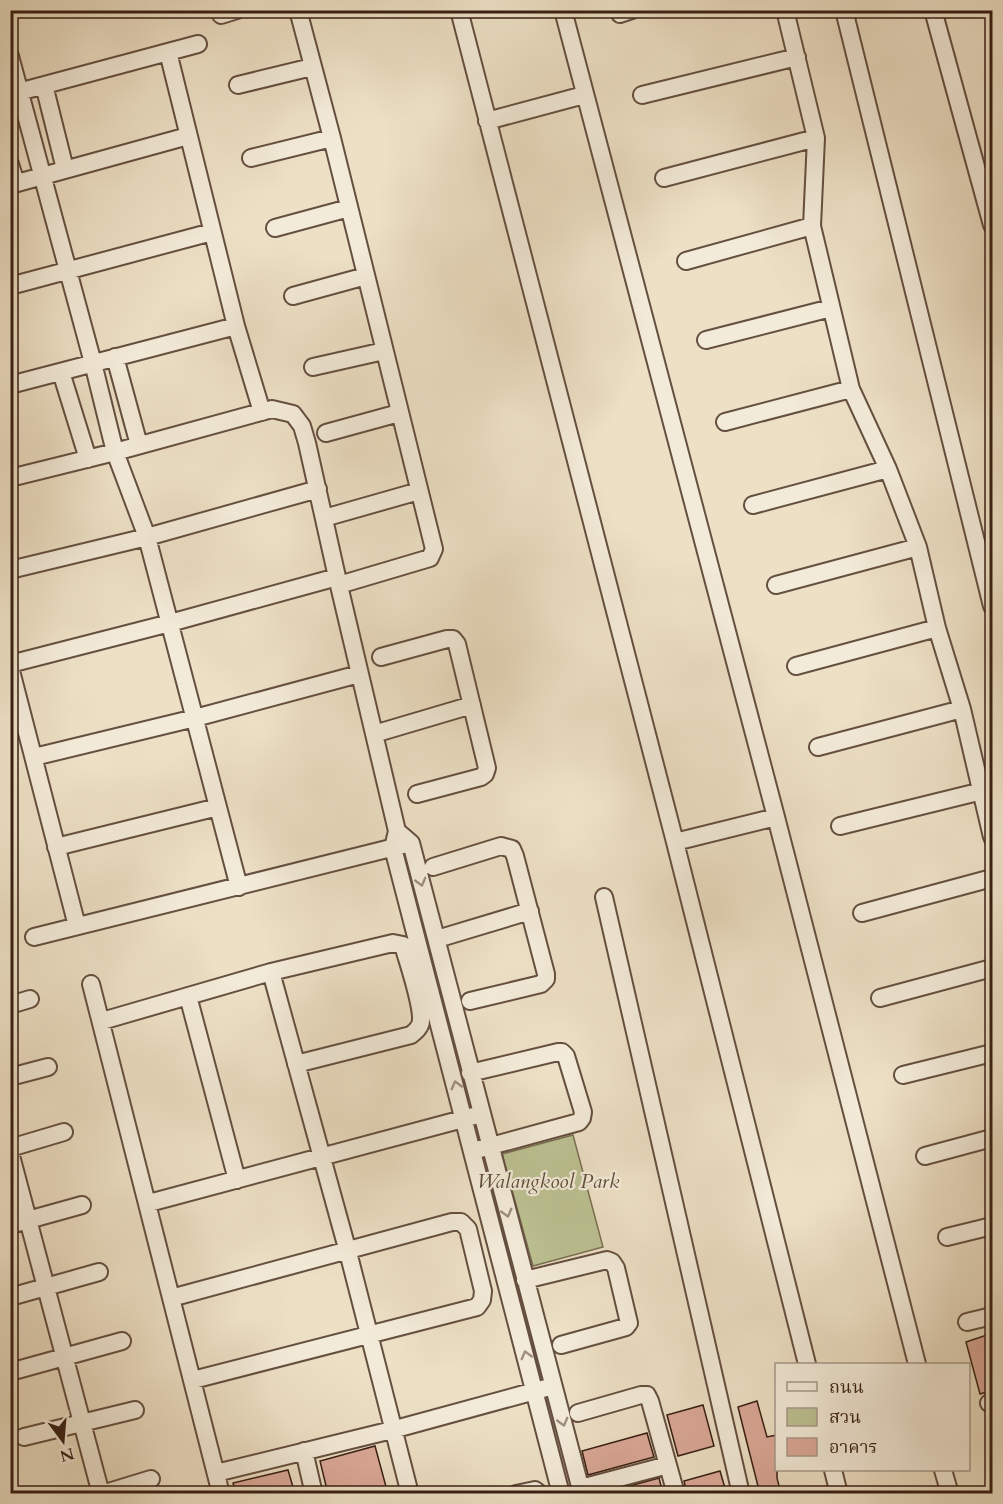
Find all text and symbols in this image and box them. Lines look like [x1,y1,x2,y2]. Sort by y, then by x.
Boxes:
one-way arrow [414,877,427,887]
one-way arrow [451,1081,463,1091]
park label: Walangkool Park [477,1167,620,1196]
one-way arrow [500,1207,512,1218]
one-way arrow [521,1351,533,1361]
legend [775,1363,970,1471]
text: ถนน [829,1375,864,1400]
text: สวน [829,1405,861,1430]
north arrow [33,1411,93,1471]
one-way arrow [556,1416,568,1427]
text: อาคาร [829,1435,878,1460]
text: N [57,1442,77,1467]

